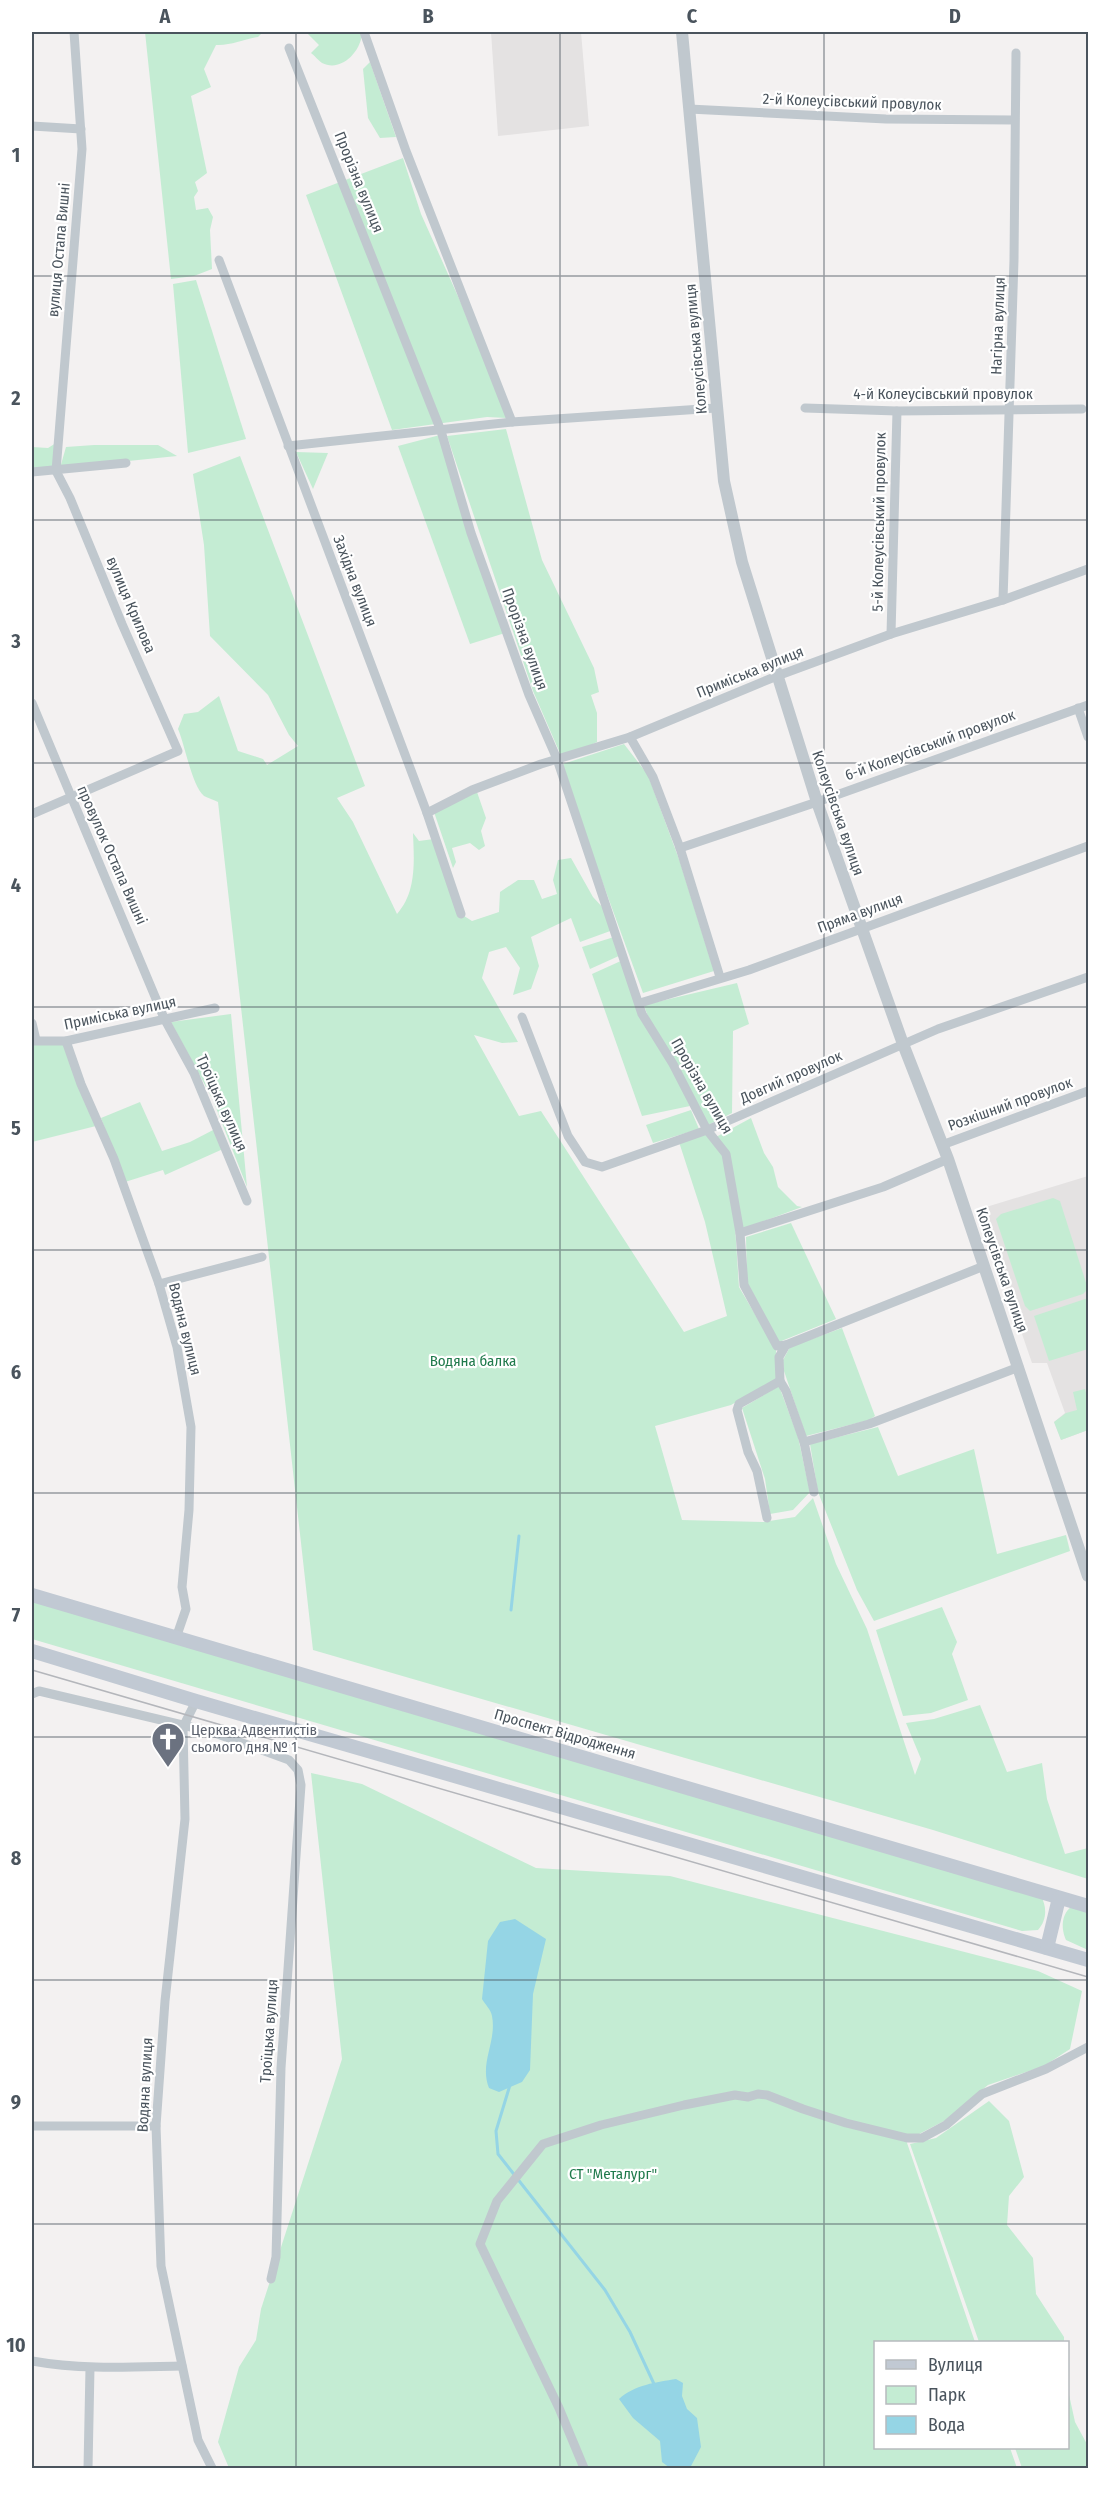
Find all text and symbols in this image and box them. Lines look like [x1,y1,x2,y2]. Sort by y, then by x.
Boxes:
text: A [159,4,172,28]
text: B [422,4,434,28]
text: C [687,4,698,28]
text: D [949,4,961,28]
street label: 2-й Колеусівський провулок [762,90,942,114]
street label: Прорізна вулиця [331,129,387,235]
text: 1 [12,143,20,167]
street label: вулиця Остапа Вишні [44,182,74,318]
street label: Нагірна вулиця [987,277,1009,375]
street label: Колеусівська вулиця [681,283,711,415]
street label: 4-й Колеусівський провулок [853,385,1033,403]
text: 2 [10,386,21,410]
street label: 5-й Колеусівський провулок [868,432,890,612]
street label: Західна вулиця [329,533,381,629]
street label: вулиця Крилова [103,554,159,656]
street label: Прорізна вулиця [498,586,552,692]
text: 3 [10,629,21,653]
street label: Приміська вулиця [694,642,806,702]
street label: 6-й Колеусівський провулок [842,706,1018,784]
street label: Колеусівська вулиця [808,748,868,878]
street label: провулок Остапа Вишні [73,783,151,927]
text: 4 [11,873,21,897]
street label: Пряма вулиця [815,889,905,937]
street label: Приміська вулиця [62,992,178,1034]
street label: Прорізна вулиця [667,1035,737,1137]
street label: Довгий провулок [736,1047,845,1108]
street label: Троїцька вулиця [193,1052,251,1154]
street label: Розкішний провулок [945,1073,1075,1135]
text: 5 [11,1116,21,1140]
street label: Колеусівська вулиця [972,1205,1032,1335]
street label: Водяна вулиця [165,1281,205,1377]
park label: Водяна балка [430,1352,516,1370]
text: 6 [11,1360,21,1384]
text: 7 [12,1603,21,1627]
street label: Проспект Відродження [492,1705,638,1763]
church icon: Церква Адвентистів сьомого дня № 1 [150,1721,186,1768]
place label: Церква Адвентистів сьомого дня № 1 [191,1721,317,1756]
text: 8 [11,1846,22,1870]
street label: Троїцька вулиця [256,1978,282,2084]
street label: Водяна вулиця [134,2037,156,2133]
text: 9 [11,2090,21,2114]
park label: СТ "Металург" [569,2165,657,2183]
text: 10 [6,2333,26,2357]
legend [874,2341,1069,2449]
text: Вулиця [928,2354,983,2376]
text: Парк [928,2384,966,2406]
text: Вода [928,2414,965,2436]

